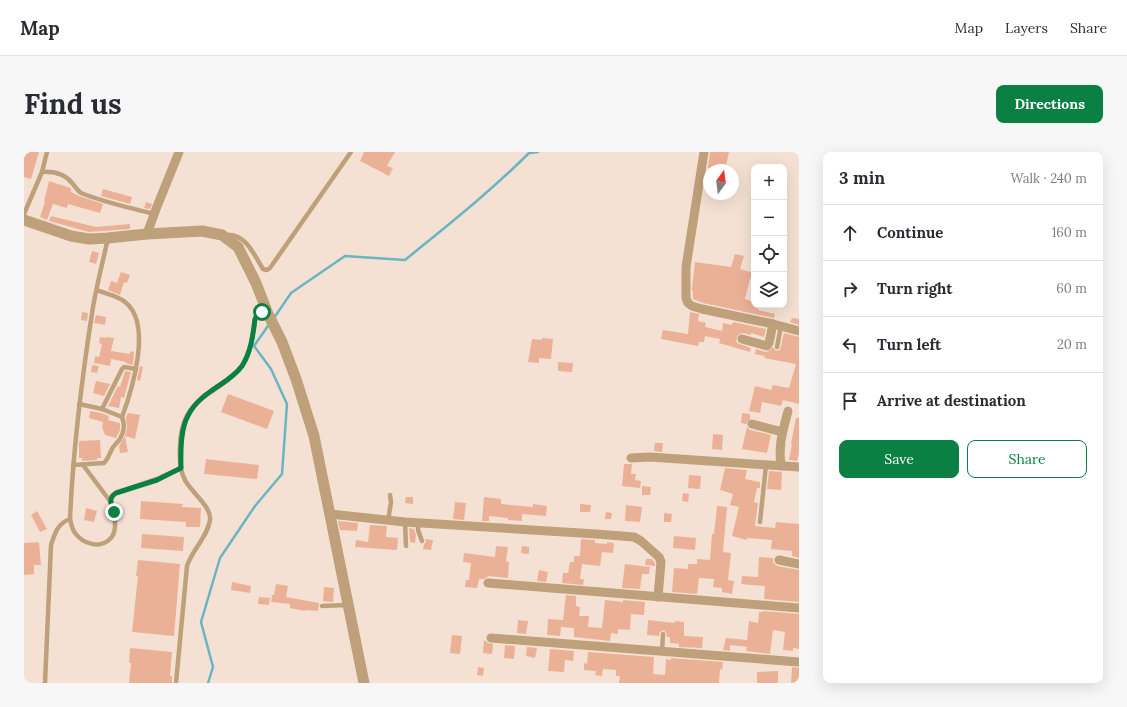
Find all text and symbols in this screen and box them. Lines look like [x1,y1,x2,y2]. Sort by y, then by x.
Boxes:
text: Map [20,16,60,40]
text: Map [955,19,983,37]
text: Layers [1005,19,1048,37]
text: Share [1070,19,1107,37]
button: Directions [996,85,1103,123]
text: Find us [24,86,122,122]
north arrow [703,164,739,200]
map controls [751,164,787,308]
button: + [751,164,787,200]
text: 3 min [839,167,885,189]
text: Walk · 240 m [1010,170,1087,187]
button: − [751,200,787,236]
icon: ahead [839,222,861,244]
text: Continue [877,223,943,242]
text: 160 m [1052,224,1087,241]
button: locate [751,236,787,272]
button: layers [751,272,787,308]
icon: right [839,278,861,300]
text: Turn right [877,279,953,298]
text: 60 m [1056,280,1087,297]
route start [253,303,271,321]
icon: left [839,334,861,356]
text: Turn left [877,335,941,354]
text: 20 m [1057,336,1087,353]
icon: arrive [839,390,861,412]
text: Arrive at destination [877,391,1026,410]
button: Save [839,440,959,478]
button: Share [967,440,1087,478]
route end [105,503,123,521]

